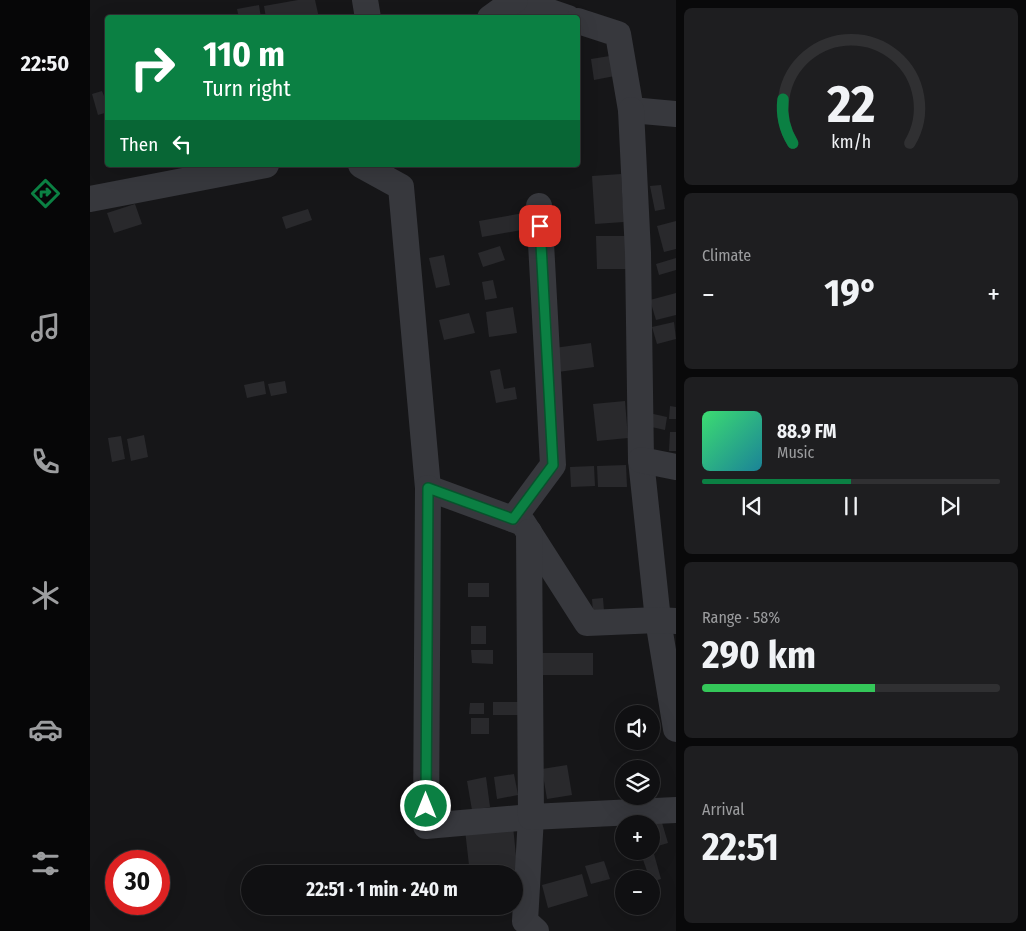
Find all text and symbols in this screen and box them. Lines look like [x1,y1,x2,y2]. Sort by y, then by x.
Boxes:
text: 110 m [203,33,285,75]
icon: right [120,35,185,100]
text: 22:50 [21,50,69,77]
text: 22 [826,73,875,136]
text: Turn right [203,75,291,102]
icon: left [168,130,196,158]
text: km/h [831,131,871,153]
text: Then [120,133,158,156]
icon: directions [28,176,63,211]
pin [519,205,561,247]
icon: arrive [526,212,554,240]
text: Climate [702,246,751,265]
text: 19° [824,270,878,316]
text: − [702,278,715,311]
text: + [987,278,1000,311]
icon: music [28,310,63,345]
text: 88.9 FM [777,420,836,443]
text: Music [777,443,814,462]
icon: phone [28,444,63,479]
icon: previous [738,492,766,520]
icon: pause [837,492,865,520]
icon: next [936,492,964,520]
icon: climate [28,578,63,613]
text: Range · 58% [702,608,780,627]
text: 290 km [702,632,816,678]
map controls [615,705,660,915]
button: sound [615,705,660,750]
icon: car [28,712,63,747]
button: layers [615,760,660,805]
position arrow [399,779,451,831]
text: Arrival [702,800,744,819]
button: + [615,815,660,860]
text: 22:51 [702,824,779,870]
icon: filters [28,846,63,881]
speed limit sign: 30 [105,850,170,915]
button: − [615,870,660,915]
text: 22:51 · 1 min · 240 m [306,878,458,901]

